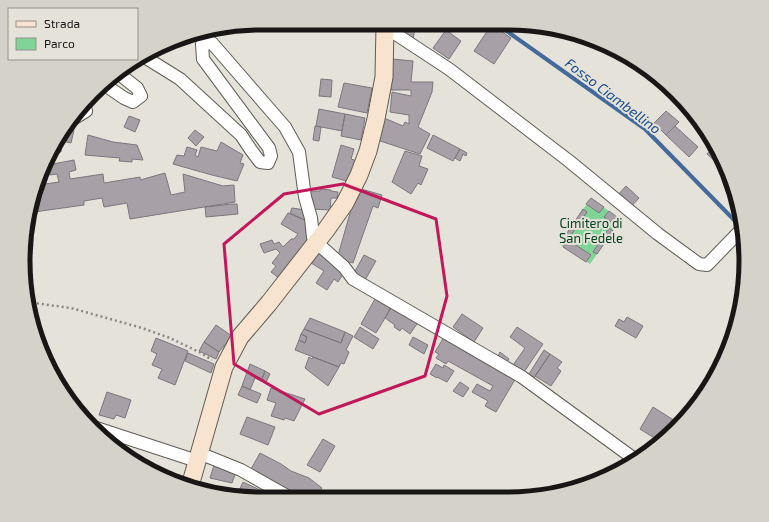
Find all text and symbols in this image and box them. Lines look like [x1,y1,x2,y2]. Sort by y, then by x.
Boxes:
legend [8,8,138,60]
text: Strada [44,16,80,30]
text: Parco [44,36,75,50]
water label: Fosso Ciambellino [562,54,664,137]
park label: Cimitero di San Fedele [559,215,623,246]

